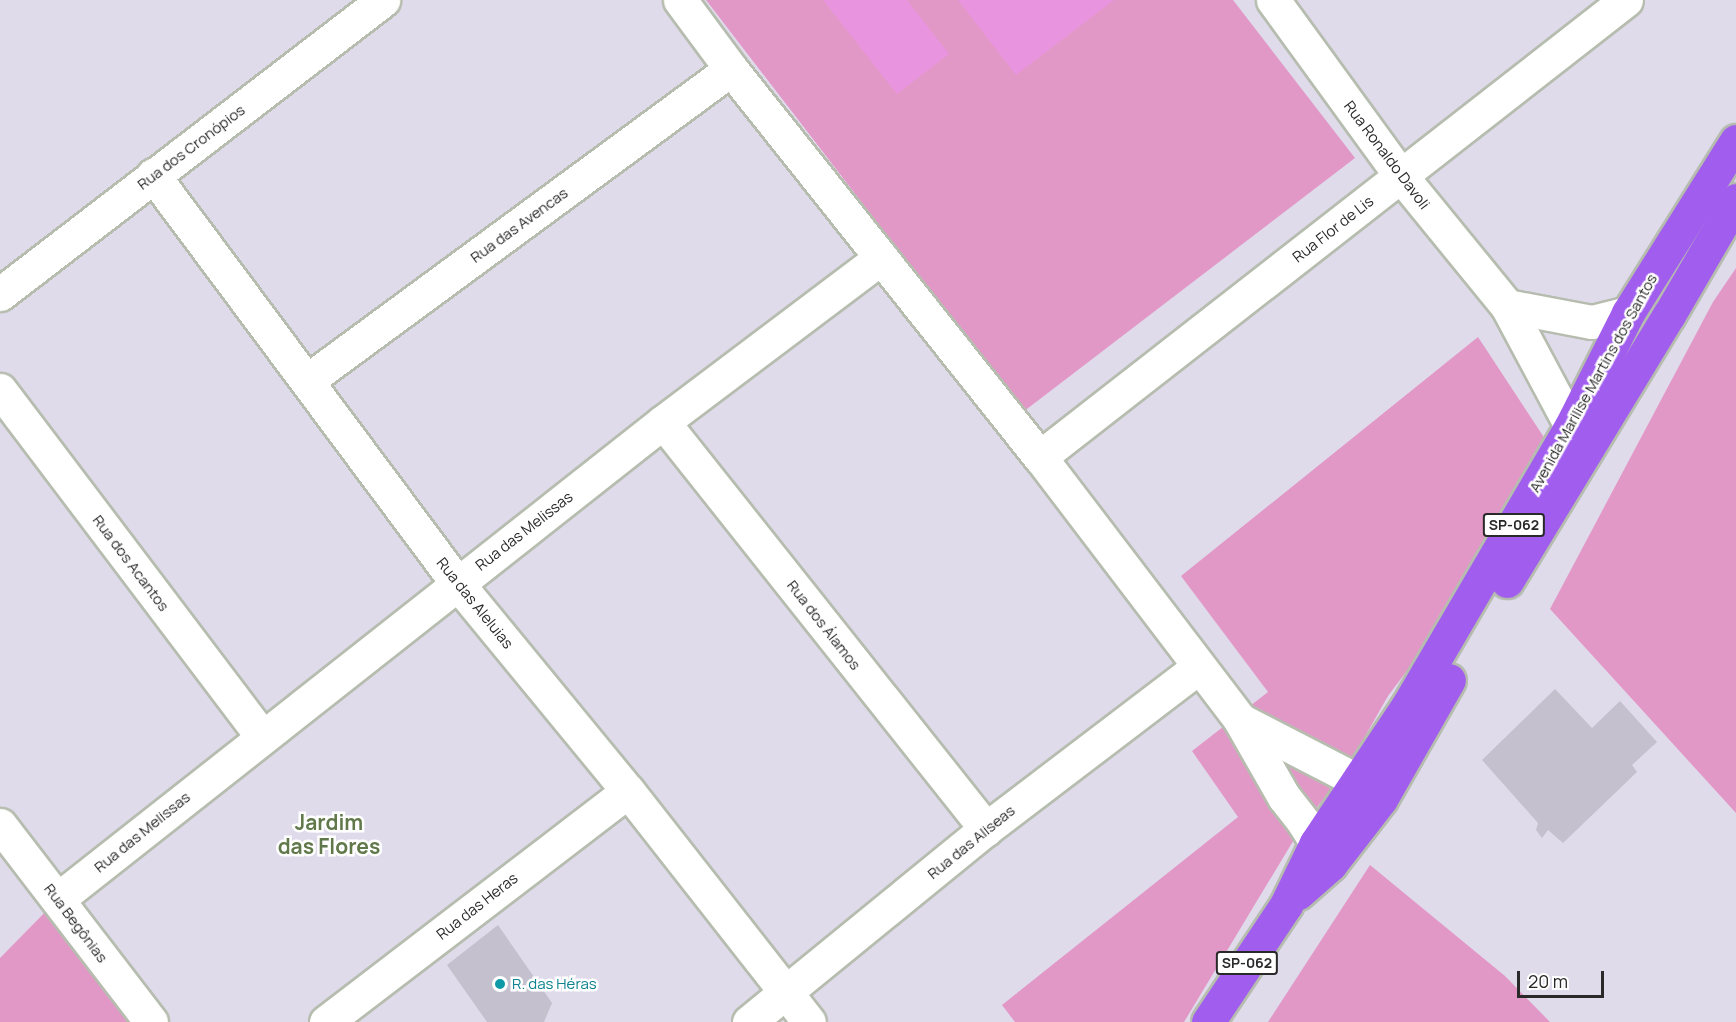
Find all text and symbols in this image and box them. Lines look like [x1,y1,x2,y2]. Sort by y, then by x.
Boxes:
street label: Rua Ronaldo Davoli [1340,97,1434,213]
street label: Rua dos Cronópios [134,101,248,193]
street label: Rua das Avencas [467,184,571,266]
street label: Rua Flor de Lis [1289,192,1377,266]
street label: Avenida Marilise Martins dos Santos [1525,271,1661,495]
street label: Rua das Melissas [472,488,576,574]
street label: Rua dos Acantos [89,511,173,615]
road number: SP-062 [1482,514,1546,536]
street label: Rua das Aleluias [433,554,517,652]
street label: Rua dos Álamos [783,577,865,673]
street label: Rua das Melissas [90,788,194,876]
street label: Rua das Aliseas [924,801,1018,883]
district label: Jardim das Flores [278,809,380,859]
street label: Rua das Heras [433,869,521,943]
street label: Rua Begônias [41,880,111,966]
road number: SP-062 [1216,952,1278,974]
scale bar [1520,959,1607,997]
text: 20 m [1528,969,1568,993]
place label: R. das Héras [512,975,597,993]
marker: R. das Héras [493,977,507,991]

